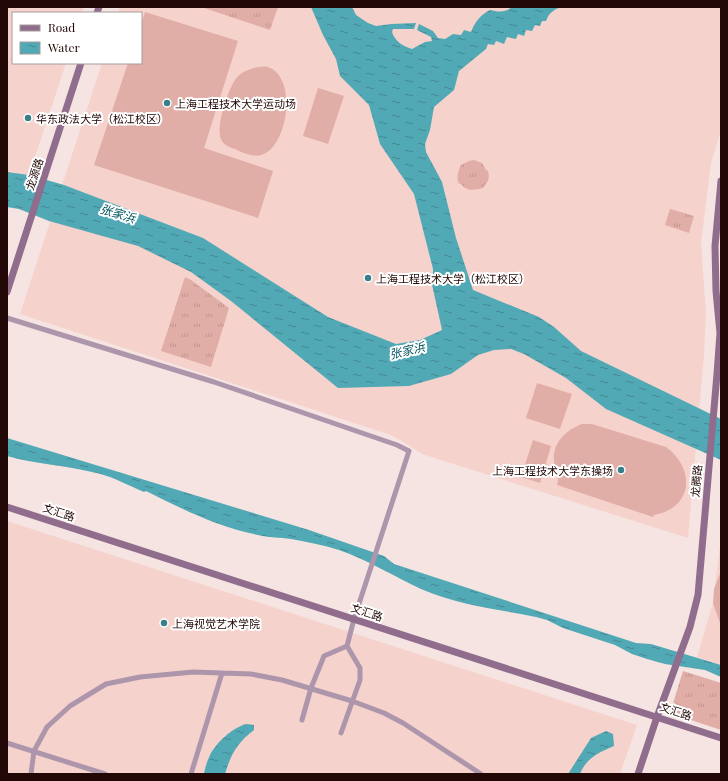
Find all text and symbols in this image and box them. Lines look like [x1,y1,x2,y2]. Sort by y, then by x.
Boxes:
legend [12,12,142,64]
text: Road [48,19,75,35]
text: Water [47,39,81,55]
place label: 上海工程技术大学运动场 [175,96,296,111]
marker: 上海工程技术大学运动场 [162,98,172,108]
place label: 华东政法大学（松江校区） [36,111,168,126]
marker: 华东政法大学（松江校区） [23,113,33,123]
street label: 龙源路 [22,156,46,192]
water label: 张家浜 [98,200,139,226]
place label: 上海工程技术大学（松江校区） [376,271,530,286]
marker: 上海工程技术大学（松江校区） [363,273,373,283]
water label: 张家浜 [388,338,427,362]
place label: 上海工程技术大学东操场 [492,463,613,478]
street label: 龙腾路 [687,464,705,498]
marker: 上海工程技术大学东操场 [616,465,626,475]
street label: 文汇路 [41,500,77,524]
street label: 文汇路 [349,600,385,624]
place label: 上海视觉艺术学院 [172,616,260,631]
marker: 上海视觉艺术学院 [159,618,169,628]
street label: 文汇路 [658,699,694,723]

